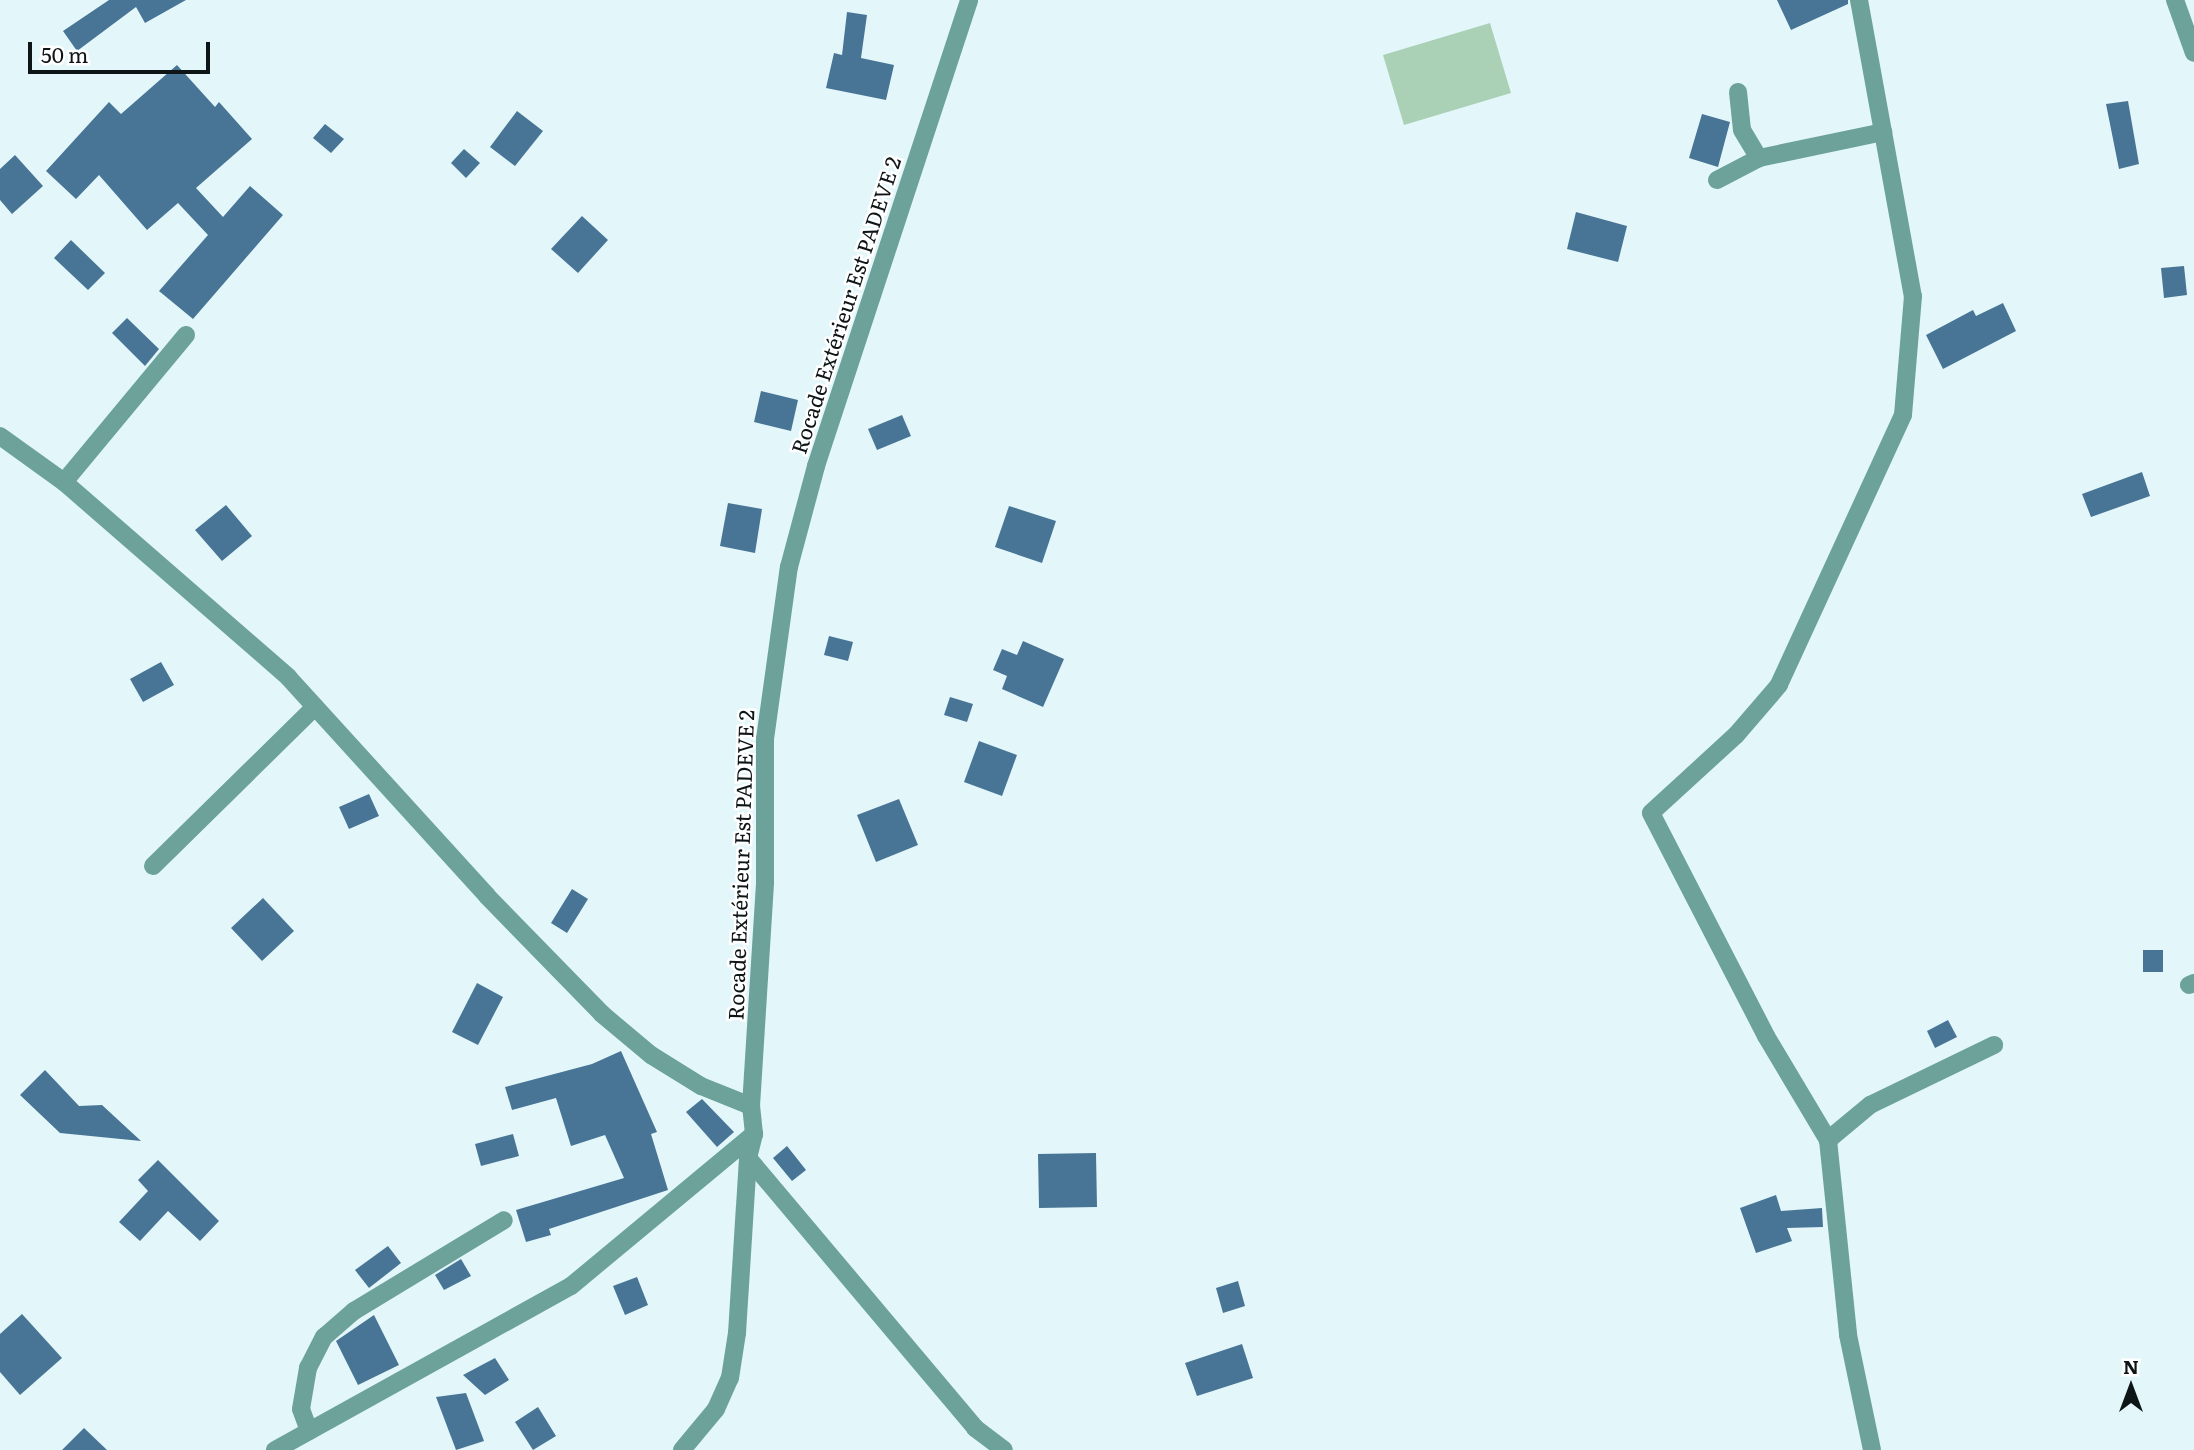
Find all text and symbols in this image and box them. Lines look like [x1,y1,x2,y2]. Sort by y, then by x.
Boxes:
scale bar [32,28,214,72]
text: 50 m [41,38,88,69]
street label: Rocade Extérieur Est PADEVE 2 [785,153,905,457]
street label: Rocade Extérieur Est PADEVE 2 [722,709,758,1021]
north arrow [2096,1352,2166,1422]
text: N [2123,1352,2139,1380]

